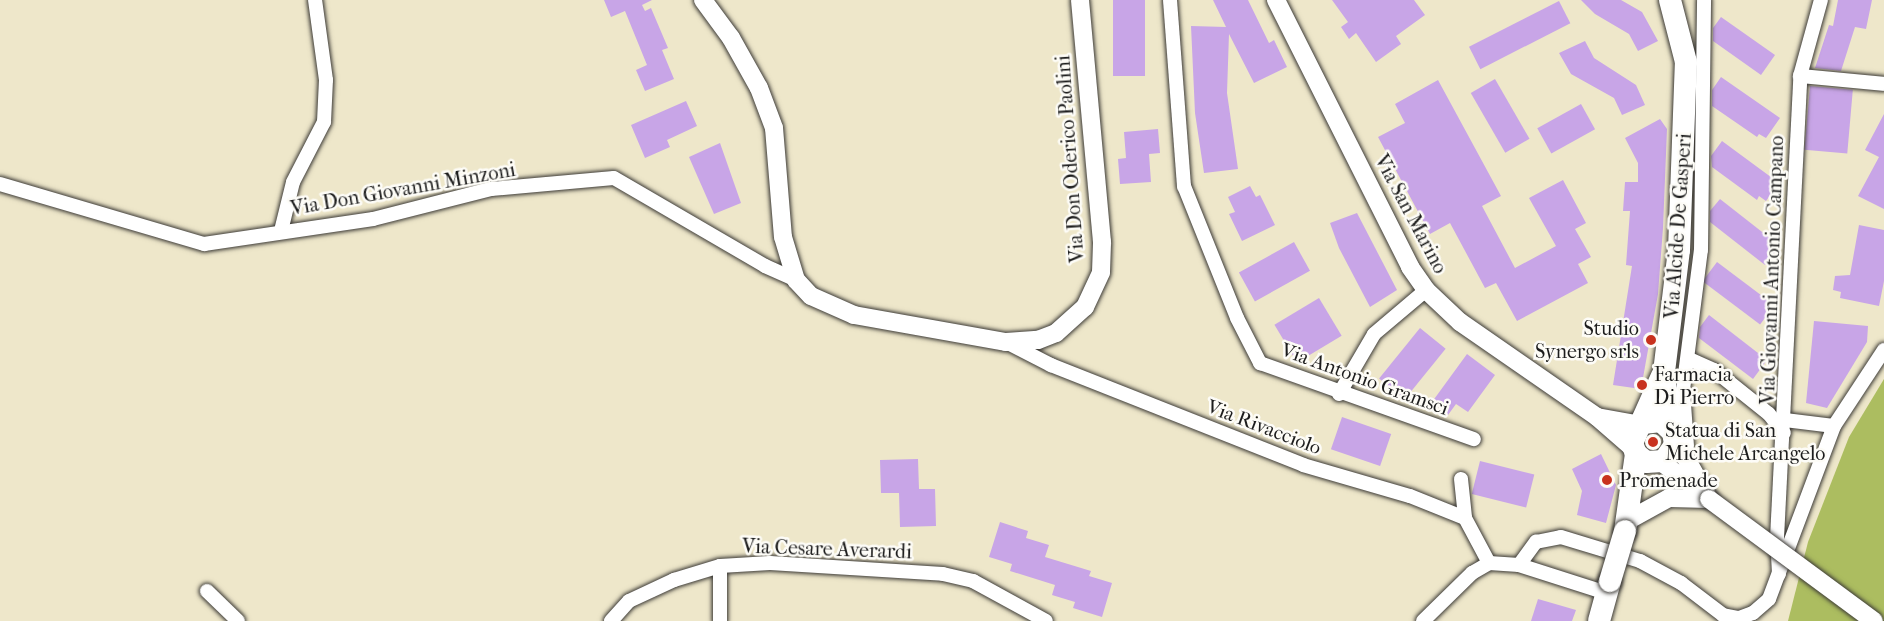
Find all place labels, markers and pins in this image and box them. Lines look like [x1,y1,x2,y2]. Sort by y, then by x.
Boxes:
place label: Studio Synergo srls [1535,316,1639,363]
marker: Studio Synergo srls [1644,333,1658,347]
place label: Farmacia Di Pierro [1654,362,1734,409]
marker: Farmacia Di Pierro [1635,378,1649,392]
place label: Statua di San Michele Arcangelo [1665,418,1825,465]
marker: Statua di San Michele Arcangelo [1646,435,1660,449]
place label: Promenade [1619,468,1718,492]
marker: Promenade [1600,473,1614,487]

